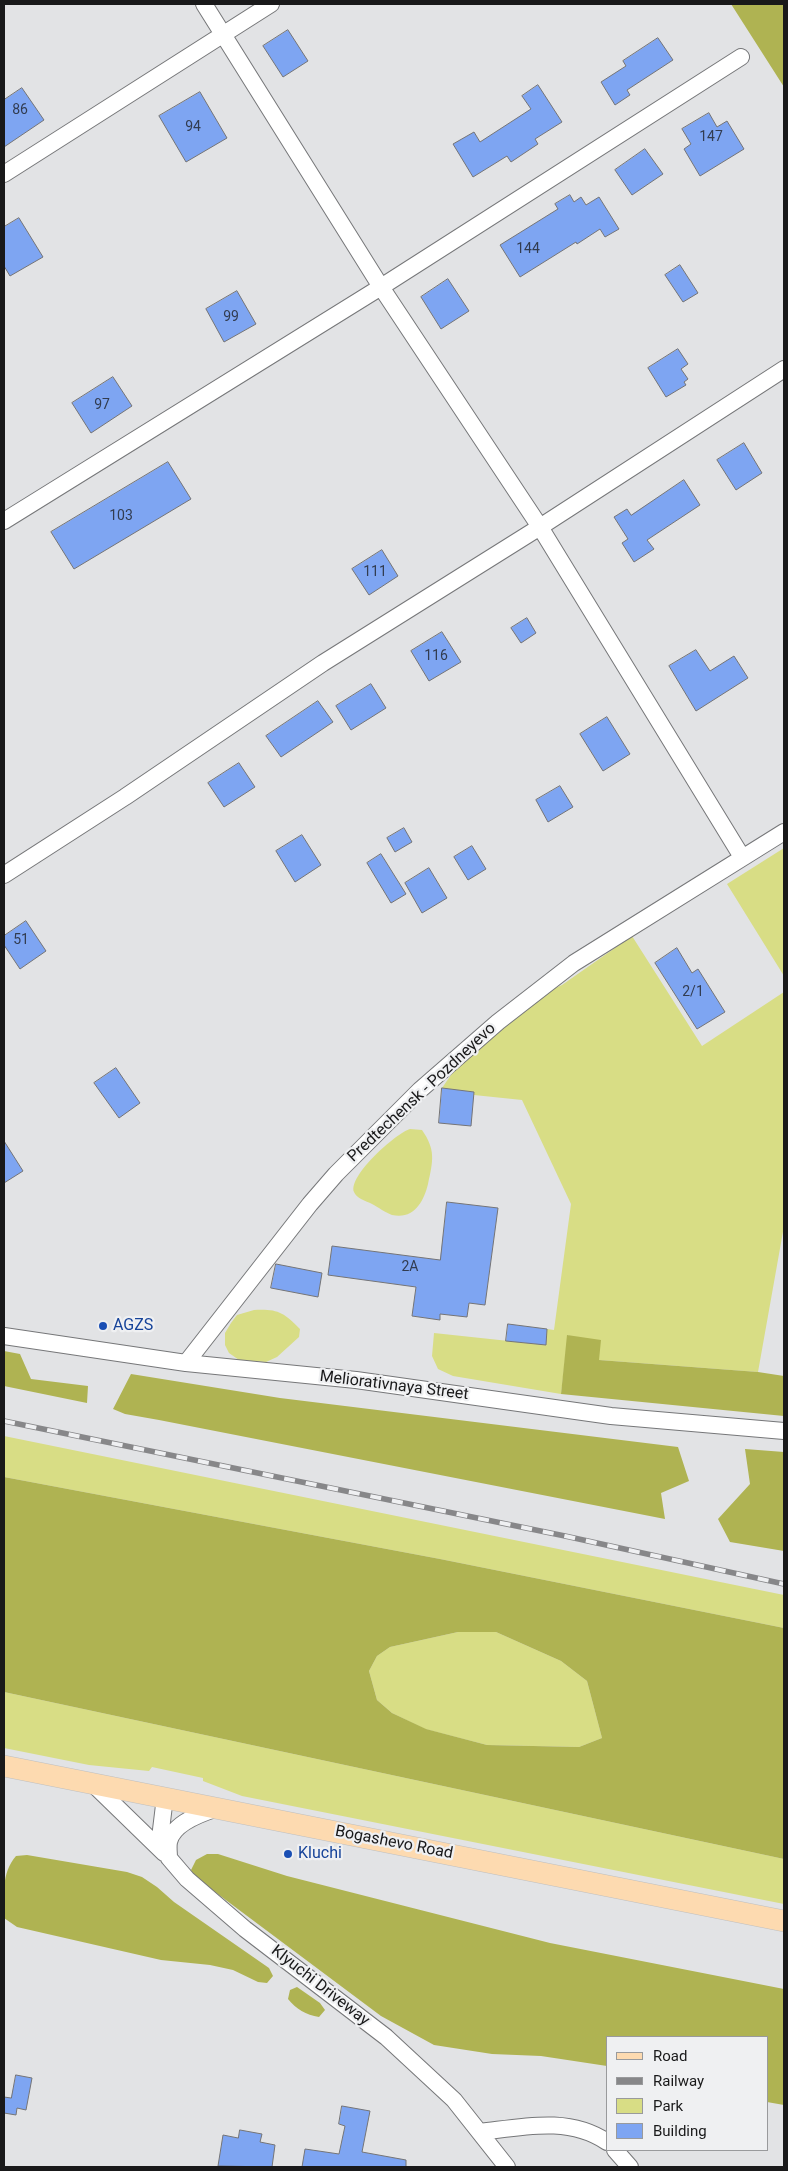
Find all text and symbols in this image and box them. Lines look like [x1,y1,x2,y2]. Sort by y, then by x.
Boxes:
house number: 86 [12,102,28,118]
house number: 94 [185,119,201,135]
house number: 147 [699,129,723,145]
house number: 144 [516,241,540,257]
house number: 99 [223,309,239,325]
house number: 97 [94,397,110,413]
house number: 103 [109,508,133,524]
house number: 111 [363,564,387,580]
house number: 116 [424,648,448,664]
house number: 51 [13,932,29,948]
house number: 2/1 [682,984,704,1000]
street label: Predtechensk - Pozdneyevo [344,1019,500,1167]
house number: 2А [401,1259,419,1275]
place label: AGZS [113,1316,153,1336]
marker: AGZS [97,1320,109,1332]
street label: Meliorativnaya Street [318,1367,470,1405]
street label: Bogashevo Road [333,1822,455,1864]
place label: Kluchi [298,1844,342,1864]
marker: Kluchi [282,1848,294,1860]
street label: Klyuchi Driveway [267,1942,373,2030]
legend [606,2036,768,2151]
text: Road [653,2047,687,2065]
text: Railway [653,2072,704,2090]
text: Park [653,2097,683,2115]
text: Building [653,2122,707,2140]

